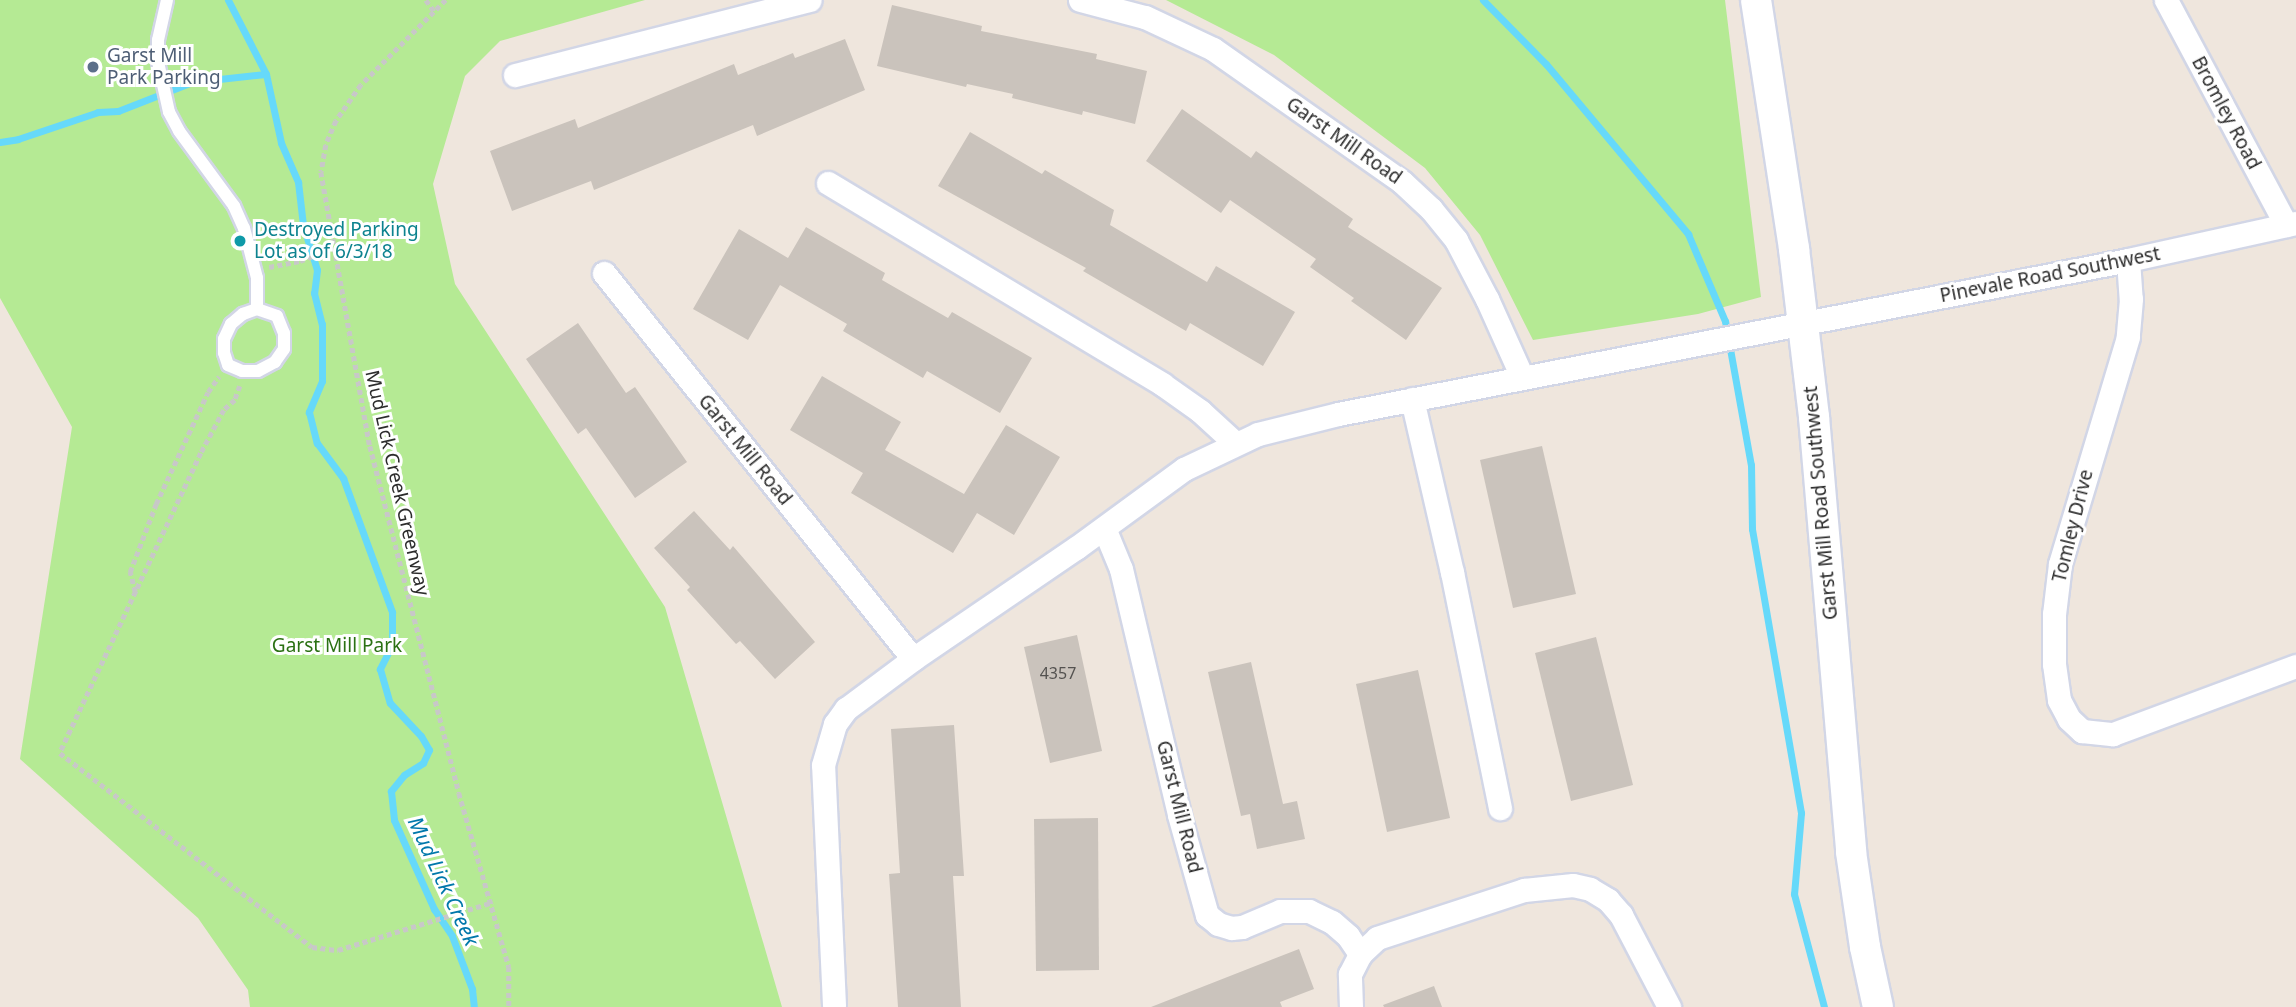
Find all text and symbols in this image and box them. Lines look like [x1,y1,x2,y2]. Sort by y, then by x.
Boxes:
place label: Garst Mill Park Parking [107,45,221,89]
street label: Bromley Road [2187,53,2265,173]
marker: Garst Mill Park Parking [85,59,101,75]
street label: Garst Mill Road [1282,93,1406,189]
place label: Destroyed Parking Lot as of 6/3/18 [254,219,419,263]
marker: Destroyed Parking Lot as of 6/3/18 [232,233,248,249]
street label: Pinevale Road Southwest [1938,242,2162,308]
street label: Mud Lick Creek Greenway [360,368,434,598]
street label: Garst Mill Road Southwest [1799,385,1843,621]
street label: Garst Mill Road [693,390,797,510]
street label: Tomley Drive [2048,467,2098,585]
park label: Garst Mill Park [272,635,402,657]
house number: 4357 [1040,663,1076,683]
street label: Garst Mill Road [1152,738,1206,876]
water label: Mud Lick Creek [403,812,485,950]

